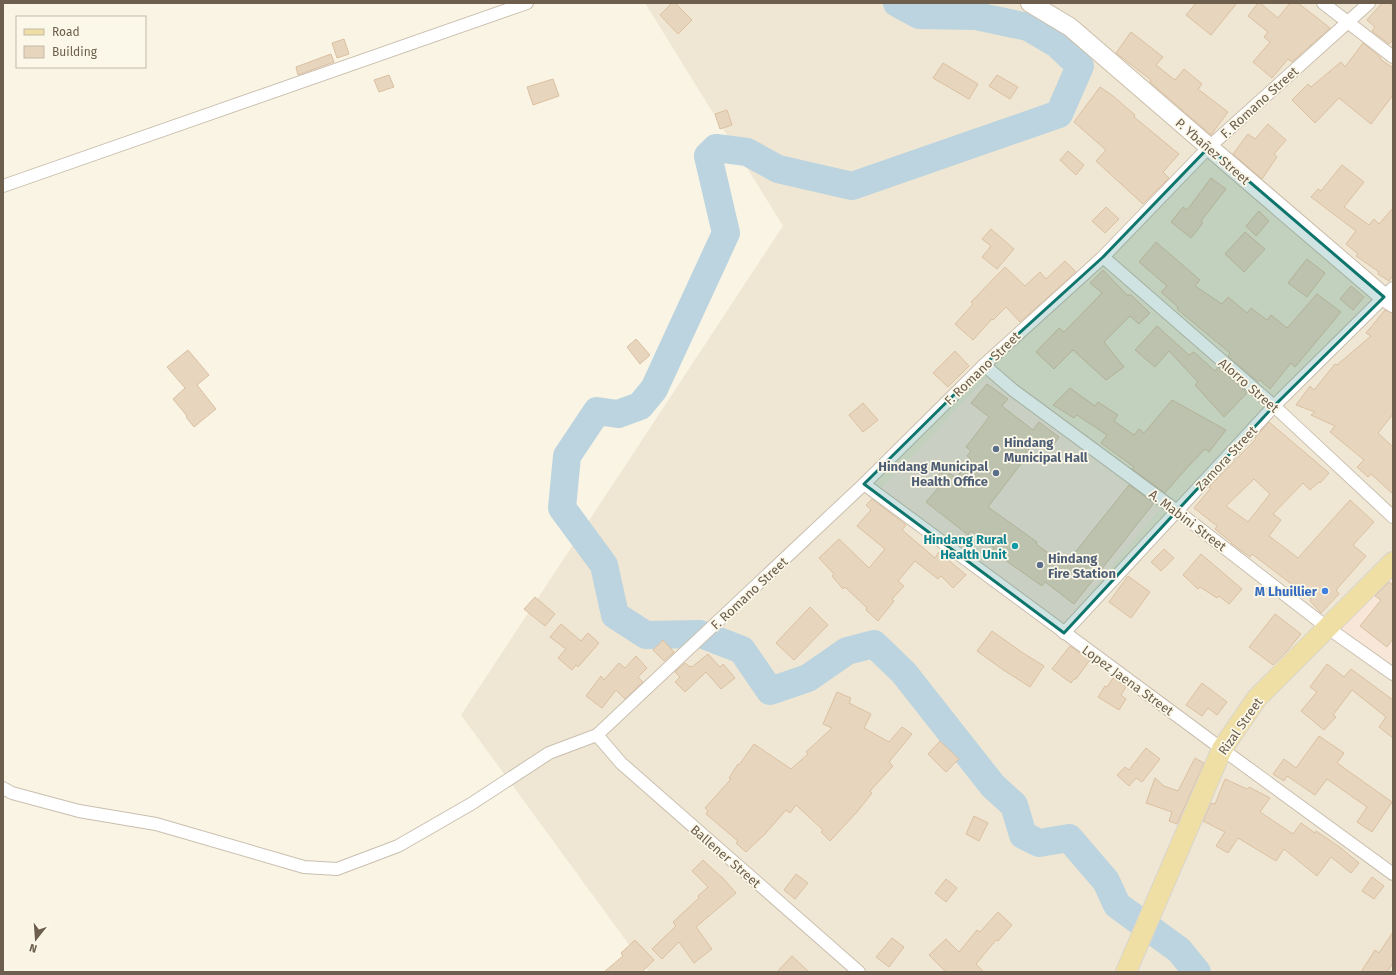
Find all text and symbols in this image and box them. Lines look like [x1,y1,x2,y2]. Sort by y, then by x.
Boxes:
legend [16,16,146,68]
text: Road [52,25,80,39]
text: Building [52,45,98,59]
street label: F. Romano Street [1217,63,1301,141]
street label: P. Ybañez Street [1173,115,1253,188]
street label: F. Romano Street [941,328,1023,408]
street label: Alorro Street [1216,355,1282,416]
street label: Zamora Street [1193,423,1260,494]
place label: Hindang Municipal Hall [1004,435,1088,465]
marker: Hindang Municipal Hall [991,444,1001,454]
place label: Hindang Municipal Health Office [878,459,988,489]
marker: Hindang Municipal Health Office [991,468,1001,478]
street label: A. Mabini Street [1146,487,1229,554]
place label: Hindang Rural Health Unit [923,532,1008,562]
marker: Hindang Rural Health Unit [1010,541,1020,551]
place label: Hindang Fire Station [1048,551,1116,581]
street label: F. Romano Street [708,554,791,633]
marker: Hindang Fire Station [1035,560,1045,570]
place label: M Lhuillier [1255,584,1318,599]
marker: M Lhuillier [1320,586,1330,596]
street label: Lopez Jaena Street [1079,642,1176,719]
street label: Rizal Street [1215,695,1266,758]
street label: Ballener Street [688,822,764,891]
north arrow [16,919,56,959]
text: N [28,941,39,955]

